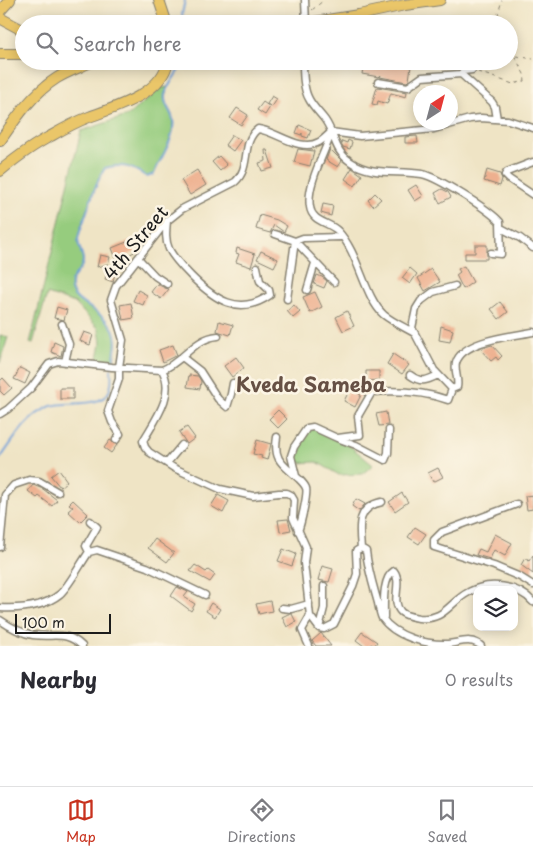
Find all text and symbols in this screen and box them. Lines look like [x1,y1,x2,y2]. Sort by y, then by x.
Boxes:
search box [15,15,518,70]
icon: search [33,29,61,57]
text: Search here [73,29,182,57]
north arrow [413,85,458,130]
street label: 4th Street [96,199,174,285]
district label: Kveda Sameba [236,369,387,399]
map controls [473,586,518,631]
button: layers [473,586,518,631]
scale bar [15,611,111,634]
text: 100 m [22,612,65,633]
text: Nearby [20,663,97,695]
text: 0 results [445,667,513,691]
tab: Map [66,796,96,847]
tab: Directions [228,796,296,847]
tab: Saved [427,796,467,847]

